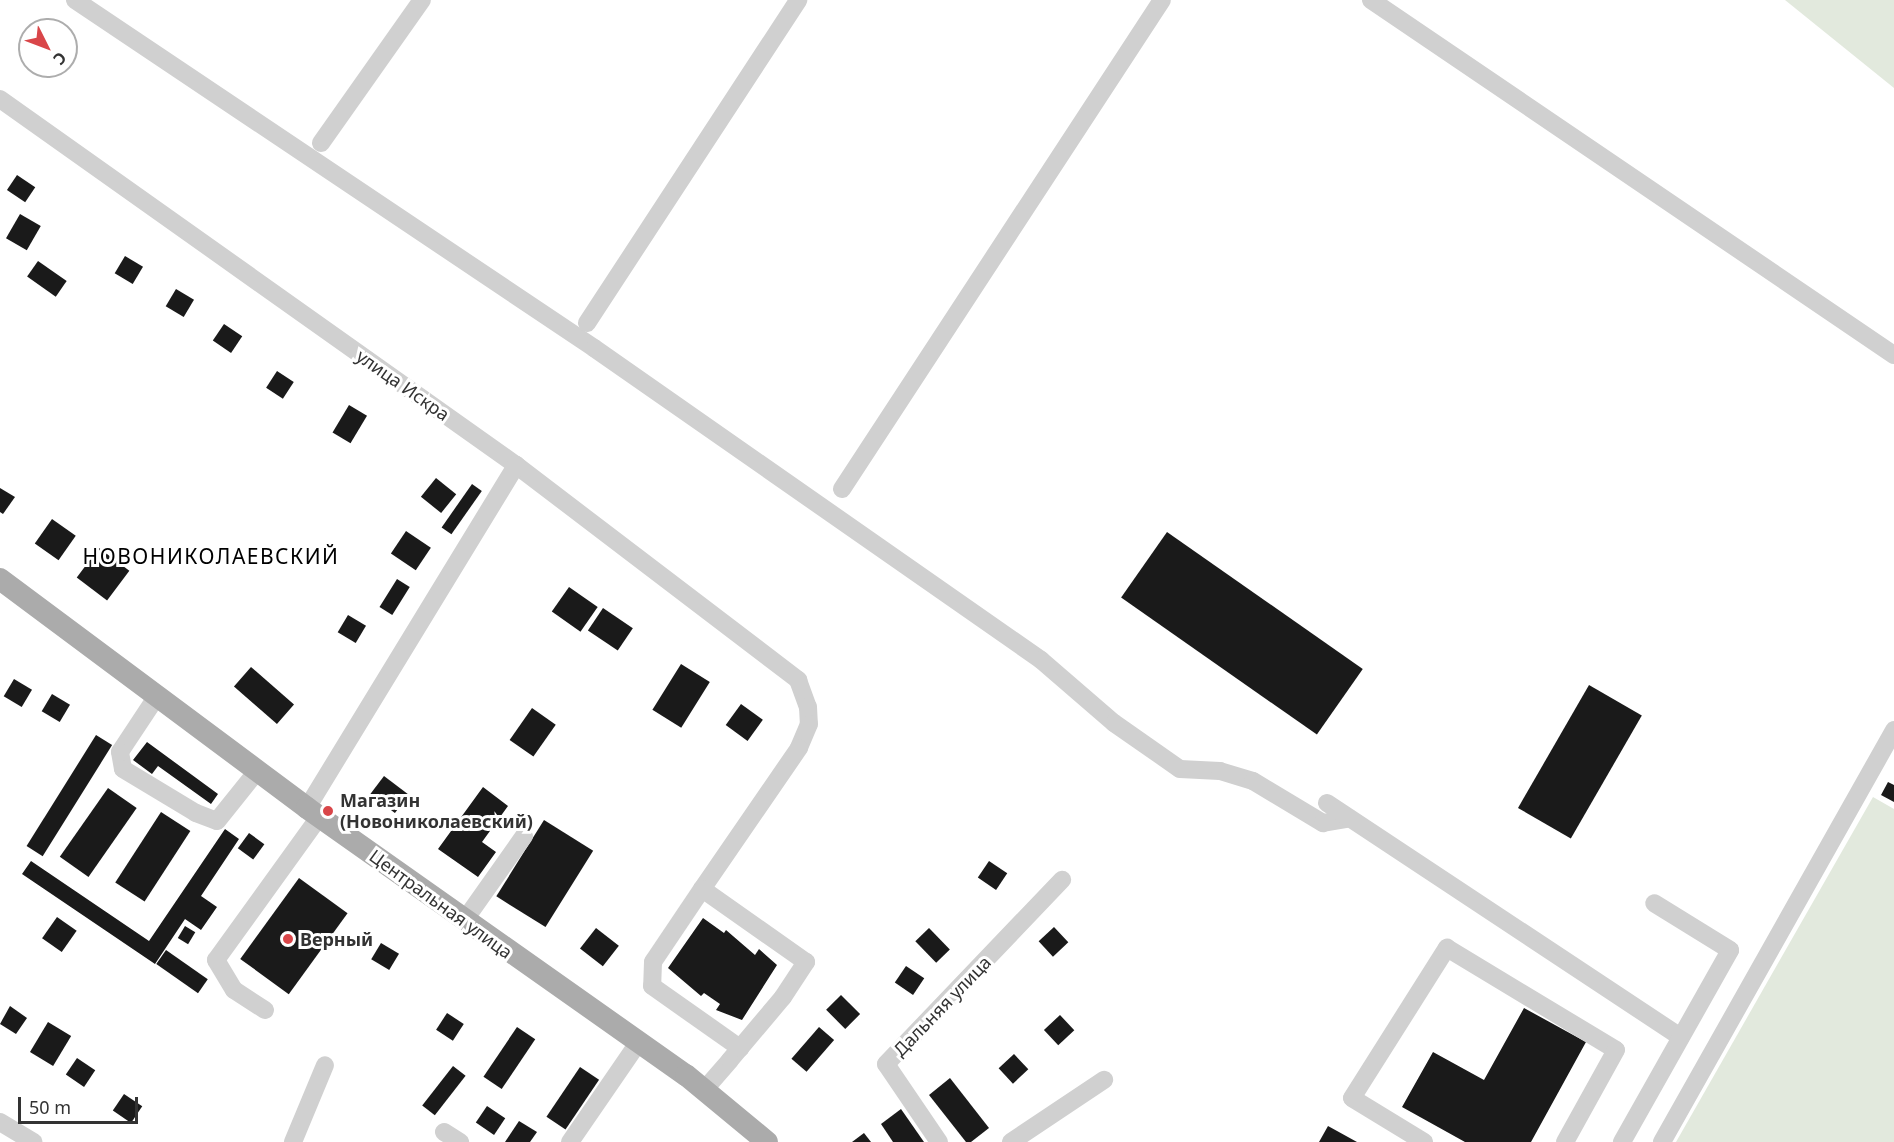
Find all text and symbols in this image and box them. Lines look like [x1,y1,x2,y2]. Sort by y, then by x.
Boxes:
north arrow [18,18,78,78]
text: С [48,48,72,70]
street label: улица Искра [352,345,454,425]
district label: НОВОНИКОЛАЕВСКИЙ [83,543,339,569]
place label: Магазин (Новониколаевский) [340,790,533,832]
marker: Магазин (Новониколаевский) [321,804,335,818]
street label: Центральная улица [365,845,517,963]
place label: Верный [300,928,373,950]
marker: Верный [281,932,295,946]
street label: Дальняя улица [889,951,995,1061]
scale bar [21,1085,141,1123]
text: 50 m [29,1095,71,1119]

